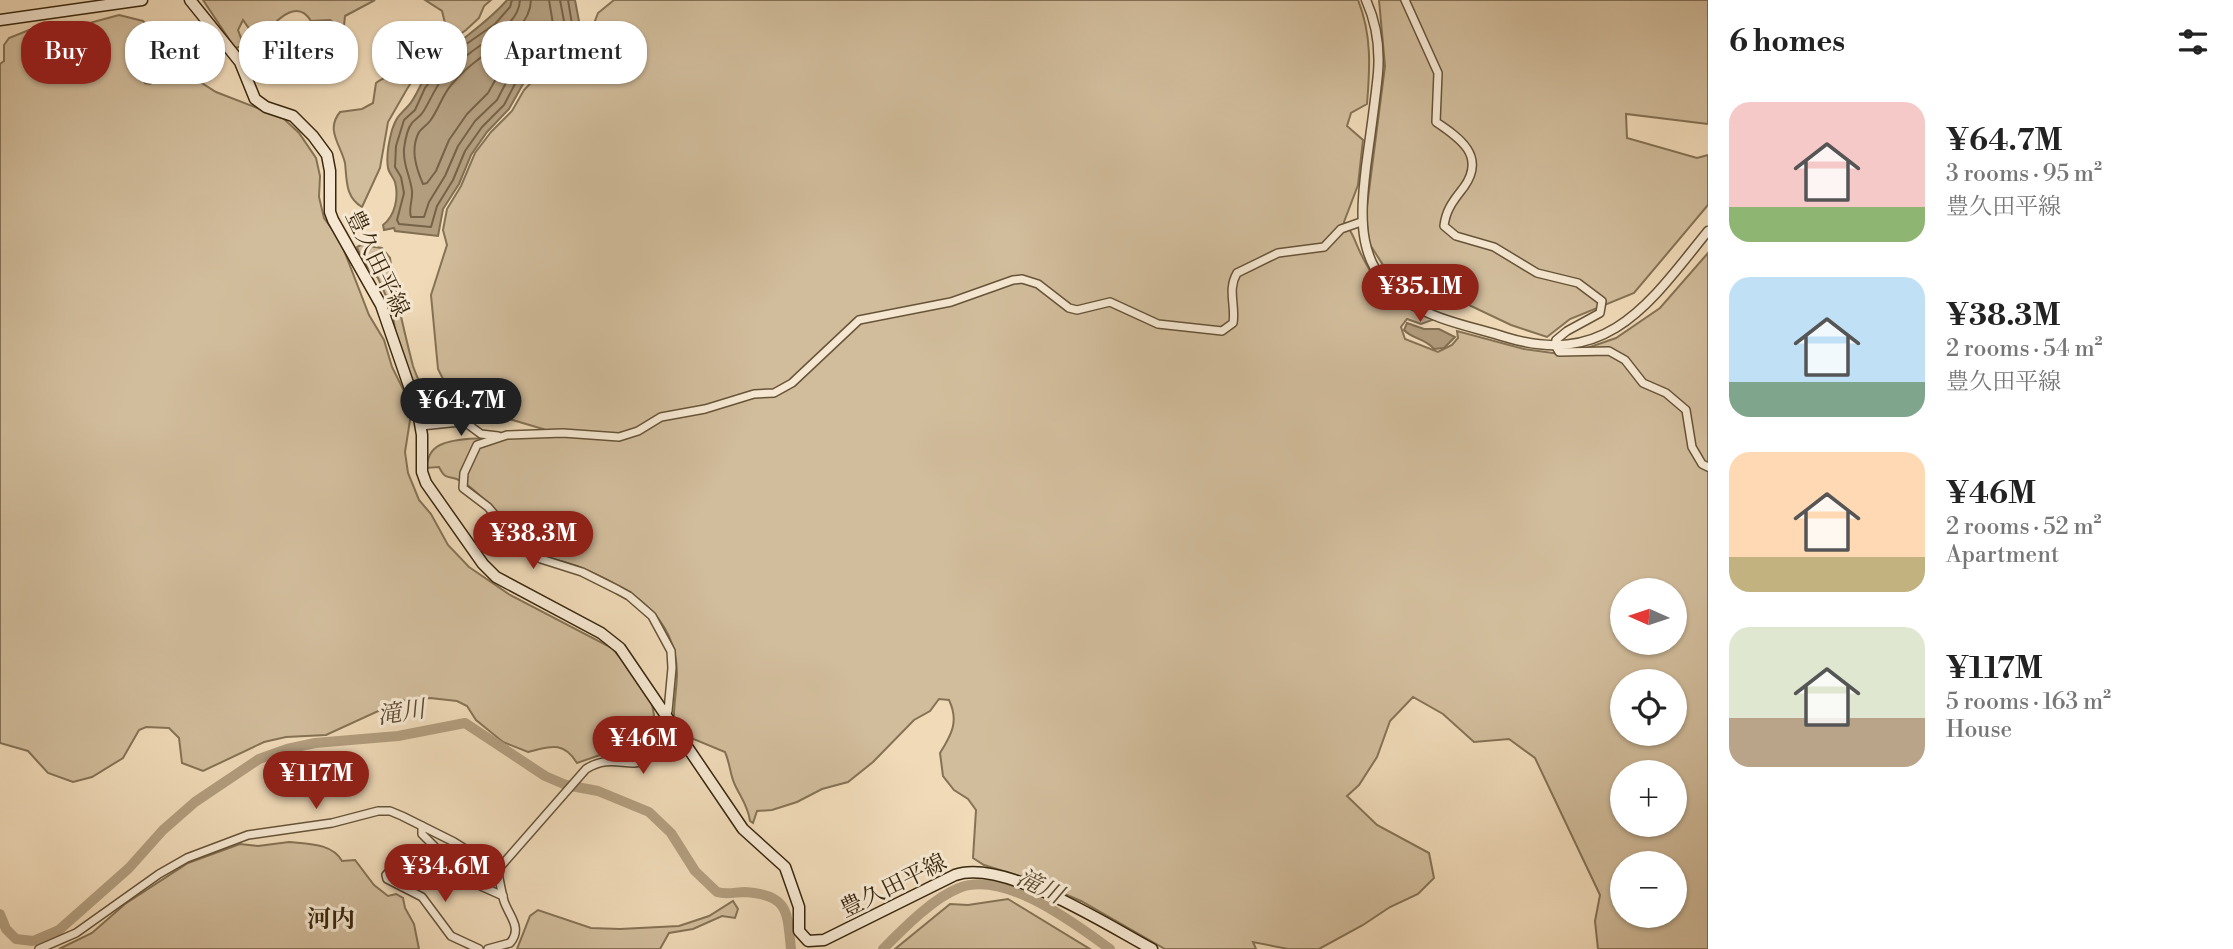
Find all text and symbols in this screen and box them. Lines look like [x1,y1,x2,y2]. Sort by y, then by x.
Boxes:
chip: Buy [21,21,111,84]
chip: Rent [125,21,225,84]
chip: Filters [239,21,358,84]
chip: New [372,21,467,84]
chip: Apartment [481,21,647,84]
text: 6 homes [1729,23,1845,61]
icon: filters [2174,23,2212,61]
text: ¥64.7M [1946,122,2062,160]
icon: home [1785,130,1869,214]
text: 3 rooms · 95 m² [1946,160,2102,188]
text: 豊久田平線 [1946,193,2061,221]
street label: 豊久田平線 [339,206,415,321]
pin: ¥35.1M [1363,264,1477,324]
text: ¥35.1M [1378,273,1462,301]
text: ¥38.3M [1946,297,2060,335]
icon: home [1785,305,1869,389]
text: 2 rooms · 54 m² [1946,335,2103,363]
text: 豊久田平線 [1946,368,2061,396]
pin: ¥64.7M [404,378,518,438]
text: ¥64.7M [416,387,506,415]
text: ¥46M [1946,475,2036,513]
icon: home [1785,480,1869,564]
pin: ¥38.3M [476,512,590,571]
text: 2 rooms · 52 m² [1946,513,2102,541]
text: ¥38.3M [489,520,577,548]
text: Apartment [1946,541,2059,569]
north arrow [1610,578,1687,654]
map controls [1610,578,1687,928]
text: ¥117M [1946,650,2043,688]
icon: home [1785,655,1869,739]
button: locate [1610,669,1687,746]
text: 5 rooms · 163 m² [1946,688,2111,716]
water label: 滝川 [375,694,430,732]
pin: ¥46M [602,716,684,776]
text: House [1946,716,2012,744]
text: ¥46M [609,725,677,753]
pin: ¥117M [267,752,365,811]
text: ¥117M [279,760,353,788]
button: + [1610,760,1687,837]
pin: ¥34.6M [388,844,502,904]
street label: 豊久田平線 [836,848,951,924]
button: − [1610,851,1687,928]
text: ¥34.6M [400,853,490,881]
water label: 滝川 [1011,863,1070,912]
district label: 河内 [307,905,355,935]

